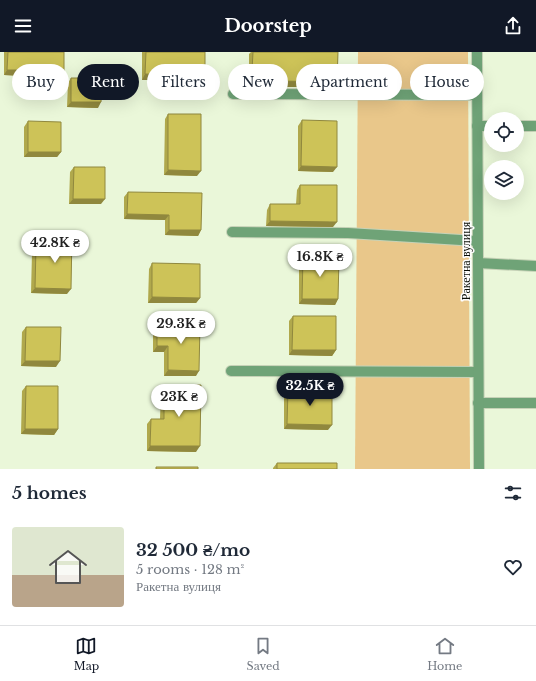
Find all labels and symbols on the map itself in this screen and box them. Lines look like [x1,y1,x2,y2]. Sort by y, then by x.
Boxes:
street label: Ракетна вулиця [458,221,473,300]
pin: 42.8K ₴ [18,230,92,264]
pin: 16.8K ₴ [283,244,357,278]
pin: 29.3K ₴ [144,311,218,345]
pin: 32.5K ₴ [273,373,347,407]
pin: 23K ₴ [151,384,207,418]

